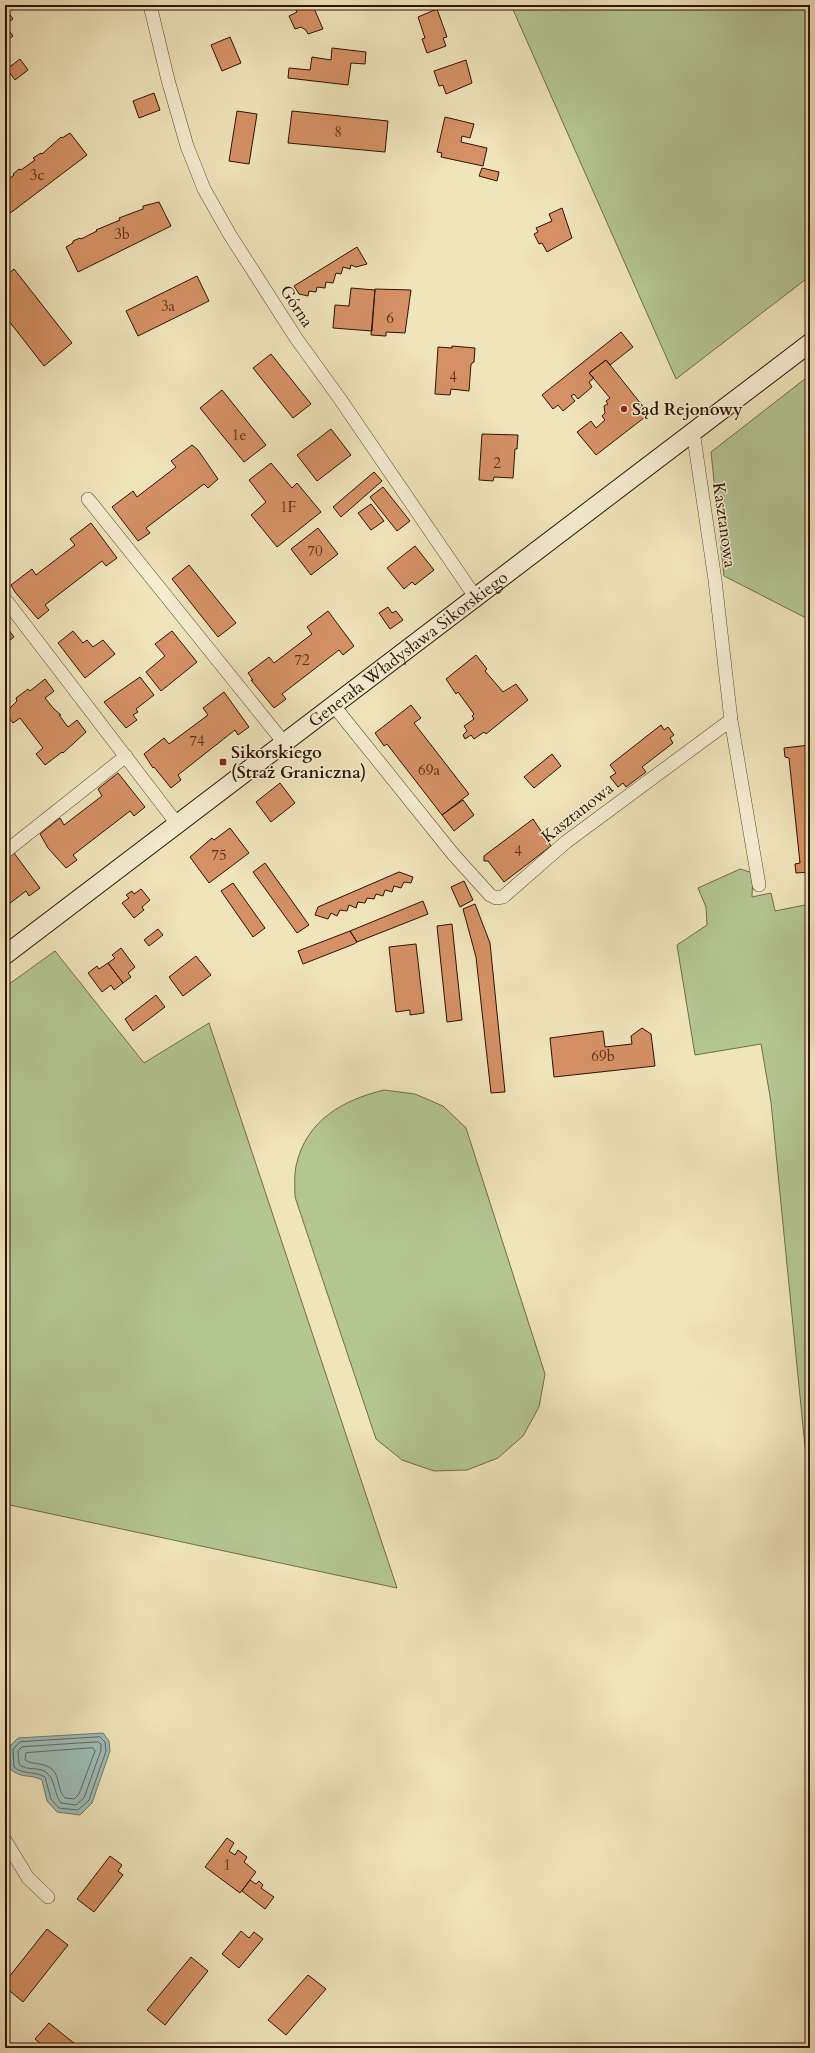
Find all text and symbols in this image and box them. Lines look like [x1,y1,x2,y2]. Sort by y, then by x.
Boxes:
house number: 8 [334,122,342,142]
house number: 3c [30,165,44,185]
house number: 3b [114,224,130,244]
street label: Górna [274,281,319,332]
house number: 3a [161,296,176,316]
house number: 6 [386,308,394,328]
house number: 4 [449,367,457,387]
place label: Sąd Rejonowy [632,398,743,421]
marker: Sąd Rejonowy [619,404,629,414]
house number: 1e [232,425,246,445]
house number: 2 [493,453,501,473]
street label: Kasztanowa [707,481,742,570]
house number: 1F [280,497,296,517]
house number: 70 [307,541,323,561]
street label: Generała Władysława Sikorskiego [304,566,513,732]
house number: 72 [294,650,310,670]
house number: 74 [189,731,205,751]
place label: Sikorskiego (Straż Graniczna) [231,741,366,784]
marker: Sikorskiego (Straż Graniczna) [218,757,228,767]
house number: 69a [418,760,440,780]
street label: Kasztanowa [536,777,619,848]
house number: 4 [514,841,522,861]
house number: 75 [211,845,227,865]
house number: 69b [591,1046,615,1066]
house number: 1 [223,1855,231,1875]

